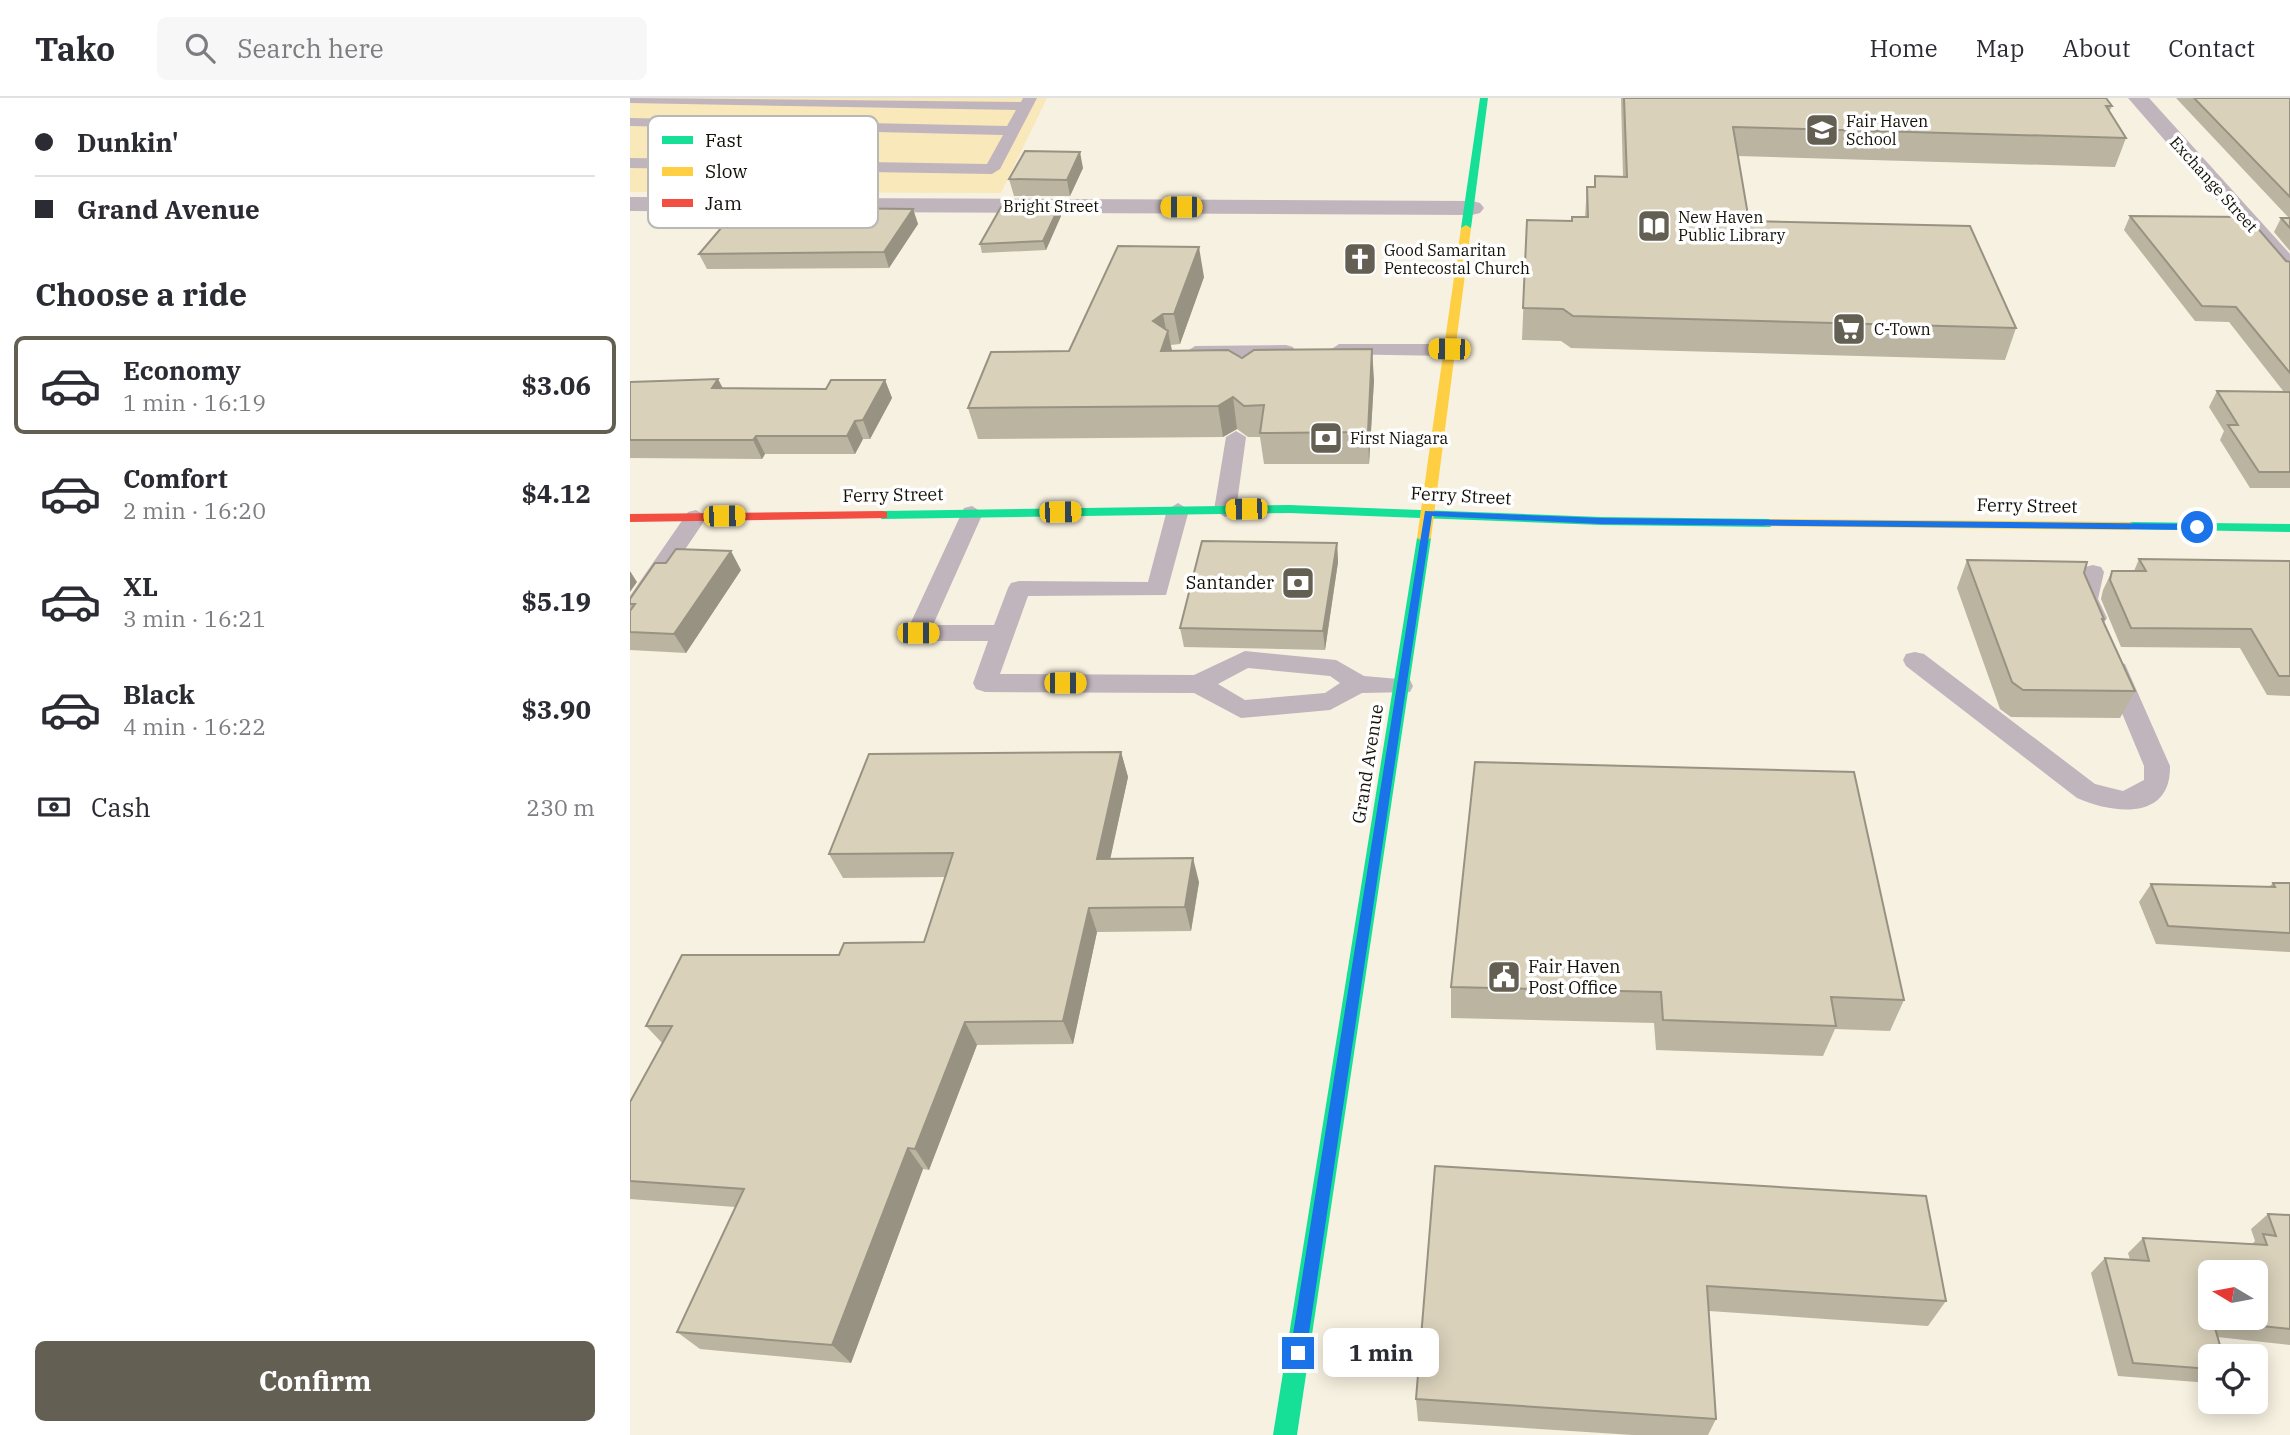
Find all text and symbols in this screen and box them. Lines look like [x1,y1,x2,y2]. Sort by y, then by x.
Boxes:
search box [157,17,647,80]
text: Tako [35,27,115,70]
icon: search [181,29,219,67]
text: Search here [237,31,384,65]
text: Home [1870,32,1938,64]
text: Map [1976,32,2024,64]
text: About [2062,32,2130,64]
text: Contact [2168,32,2255,64]
school or university icon: Fair Haven School [1803,111,1841,149]
place label: Fair Haven School [1846,111,1928,149]
legend [648,116,878,228]
text: Dunkin' [77,125,179,159]
text: Fast [705,128,743,152]
street label: Exchange Street [2166,132,2262,236]
text: Slow [705,159,747,183]
text: Jam [705,191,742,215]
text: Grand Avenue [77,192,260,226]
street label: Bright Street [1003,196,1099,216]
car [1161,197,1203,218]
library icon: New Haven Public Library [1635,207,1673,245]
place label: New Haven Public Library [1678,207,1786,245]
church icon: Good Samaritan Pentecostal Church [1341,240,1379,278]
place label: Good Samaritan Pentecostal Church [1384,240,1530,278]
text: Choose a ride [35,273,247,315]
supermarket icon: C-Town [1830,310,1868,348]
place label: C-Town [1874,319,1931,339]
car [1428,338,1471,360]
text: Economy [123,353,241,387]
icon: car [39,354,102,417]
text: $3.06 [521,368,591,402]
text: 1 min · 16:19 [123,387,266,417]
bank icon: First Niagara [1307,419,1345,457]
place label: First Niagara [1350,428,1448,448]
text: Comfort [123,461,228,495]
icon: car [39,462,102,525]
text: $4.12 [521,476,591,510]
street label: Ferry Street [1410,481,1512,510]
street label: Ferry Street [842,482,944,507]
street label: Ferry Street [1976,493,2078,518]
text: 2 min · 16:20 [123,495,266,525]
car [1225,498,1268,520]
car [1039,501,1082,523]
car [703,505,746,527]
route start [2181,511,2213,543]
bank icon: Santander [1279,564,1317,602]
text: XL [123,569,158,603]
icon: car [39,570,102,633]
place label: Santander [1186,571,1274,594]
text: $5.19 [521,584,591,618]
text: 3 min · 16:21 [123,603,266,633]
car [898,623,940,644]
car [1045,673,1087,694]
text: Black [123,677,195,711]
icon: car [39,678,102,741]
text: $3.90 [521,692,591,726]
street label: Grand Avenue [1347,703,1388,825]
text: 4 min · 16:22 [123,711,266,741]
icon: cash [35,788,73,826]
text: Cash [91,790,151,824]
text: 230 m [526,792,595,822]
place label: Fair Haven Post Office [1528,955,1621,999]
public building icon: Fair Haven Post Office [1485,958,1523,996]
north arrow [2198,1260,2268,1330]
map controls [2198,1260,2268,1414]
callout: 1 min [1322,1328,1438,1378]
route end [1282,1337,1314,1369]
text: 1 min [1349,1337,1413,1367]
button: Confirm [35,1341,595,1421]
button: locate [2198,1344,2268,1414]

